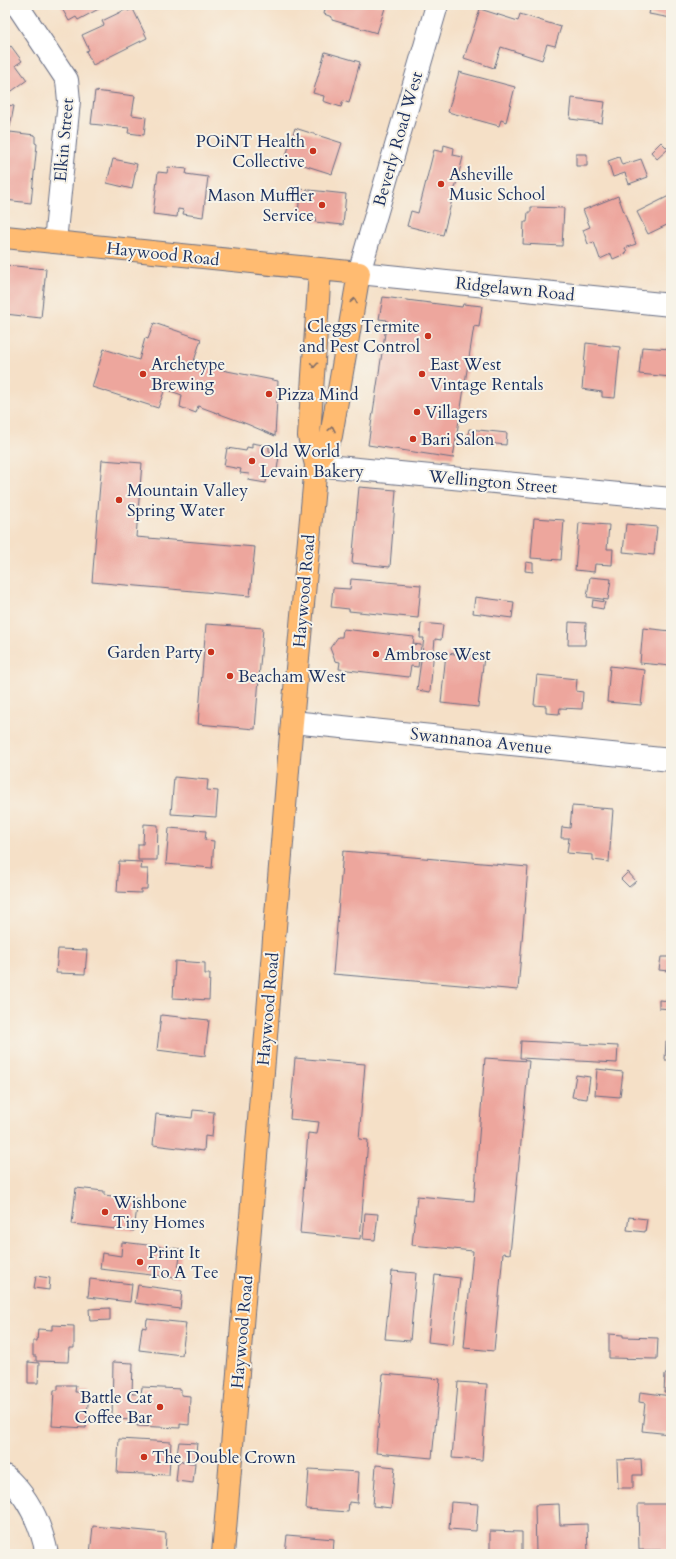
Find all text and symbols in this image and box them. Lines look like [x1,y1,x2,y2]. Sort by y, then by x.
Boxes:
street label: Beverly Road West [368,68,428,209]
street label: Elkin Street [49,97,79,183]
place label: POiNT Health Collective [196,130,306,173]
marker: POiNT Health Collective [308,146,318,156]
place label: Asheville Music School [449,163,546,206]
marker: Asheville Music School [436,179,446,189]
place label: Mason Muffler Service [207,184,315,227]
marker: Mason Muffler Service [317,200,327,210]
street label: Haywood Road [105,237,221,271]
street label: Ridgelawn Road [454,271,576,307]
one-way arrow [350,298,358,304]
place label: Cleggs Termite and Pest Control [299,315,421,358]
marker: Cleggs Termite and Pest Control [423,331,433,341]
place label: Archetype Brewing [151,353,225,396]
place label: East West Vintage Rentals [430,353,544,396]
one-way arrow [309,362,318,368]
marker: Archetype Brewing [138,369,148,379]
marker: East West Vintage Rentals [417,369,427,379]
place label: Pizza Mind [277,383,358,406]
marker: Pizza Mind [264,389,274,399]
place label: Villagers [425,401,488,424]
marker: Villagers [412,407,422,417]
one-way arrow [327,426,335,432]
place label: Bari Salon [421,428,495,451]
marker: Bari Salon [408,434,418,444]
place label: Old World Levain Bakery [260,440,364,483]
marker: Old World Levain Bakery [247,456,257,466]
street label: Wellington Street [427,465,559,499]
place label: Mountain Valley Spring Water [127,479,248,522]
marker: Mountain Valley Spring Water [114,495,124,505]
street label: Haywood Road [288,533,320,649]
place label: Garden Party [107,641,203,664]
place label: Ambrose West [384,643,491,666]
marker: Garden Party [206,647,216,657]
marker: Ambrose West [371,649,381,659]
place label: Beacham West [238,665,346,688]
marker: Beacham West [225,671,235,681]
street label: Swannanoa Avenue [409,722,553,760]
street label: Haywood Road [252,951,284,1067]
place label: Wishbone Tiny Homes [112,1191,205,1234]
marker: Wishbone Tiny Homes [100,1207,110,1217]
place label: Print It To A Tee [148,1241,219,1284]
marker: Print It To A Tee [135,1257,145,1267]
street label: Haywood Road [226,1274,258,1390]
place label: Battle Cat Coffee Bar [74,1386,153,1429]
marker: Battle Cat Coffee Bar [155,1402,165,1412]
place label: The Double Crown [152,1446,296,1469]
marker: The Double Crown [139,1452,149,1462]

